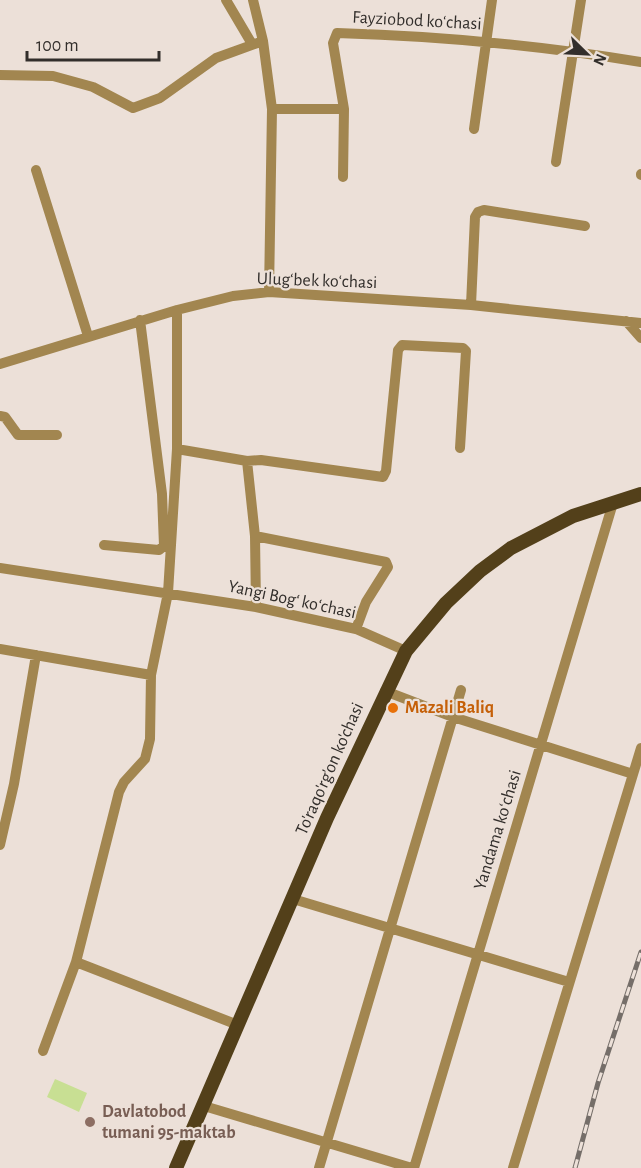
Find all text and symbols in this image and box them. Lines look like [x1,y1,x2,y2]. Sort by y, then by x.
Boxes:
street label: Fayziobod koʻchasi [352,9,482,33]
scale bar [27,24,159,62]
north arrow [557,24,617,84]
text: 100 m [36,37,79,55]
text: N [590,51,609,68]
street label: Ulugʻbek koʻchasi [256,270,378,292]
street label: Yangi Bogʻ koʻchasi [226,578,358,622]
place label: Mazali Baliq [405,699,494,717]
street label: To'raqo'rg'on ko'chasi [293,700,367,838]
marker: Mazali Baliq [386,701,400,715]
street label: Yandama koʻchasi [471,768,525,892]
place label: Davlatobod tumani 95-maktab [102,1103,236,1142]
marker: Davlatobod tumani 95-maktab [83,1115,97,1129]

